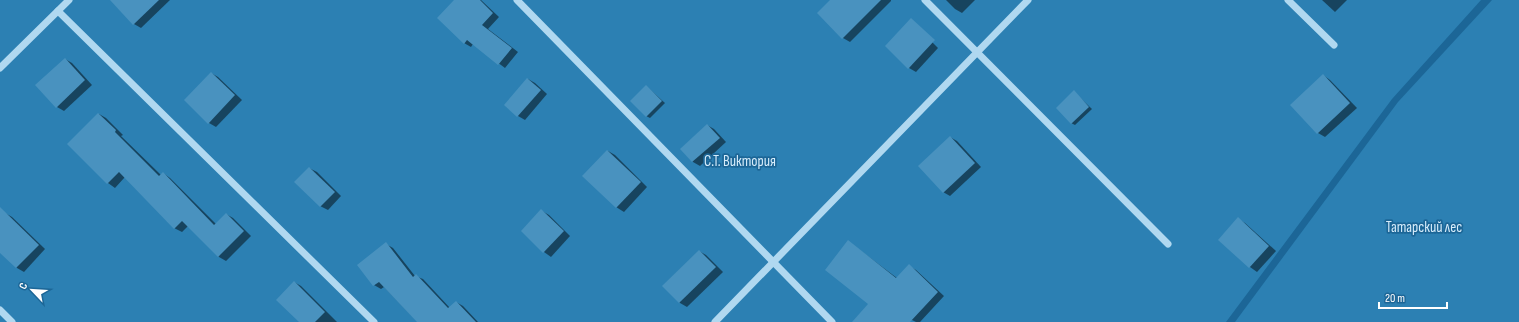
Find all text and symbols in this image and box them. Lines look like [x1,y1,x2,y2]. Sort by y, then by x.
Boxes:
park label: С.Т. Виктория [704,152,776,171]
park label: Татарский лес [1386,218,1462,237]
north arrow [12,270,52,310]
text: С [16,280,31,291]
scale bar [1379,284,1447,310]
text: 20 m [1385,291,1405,306]

